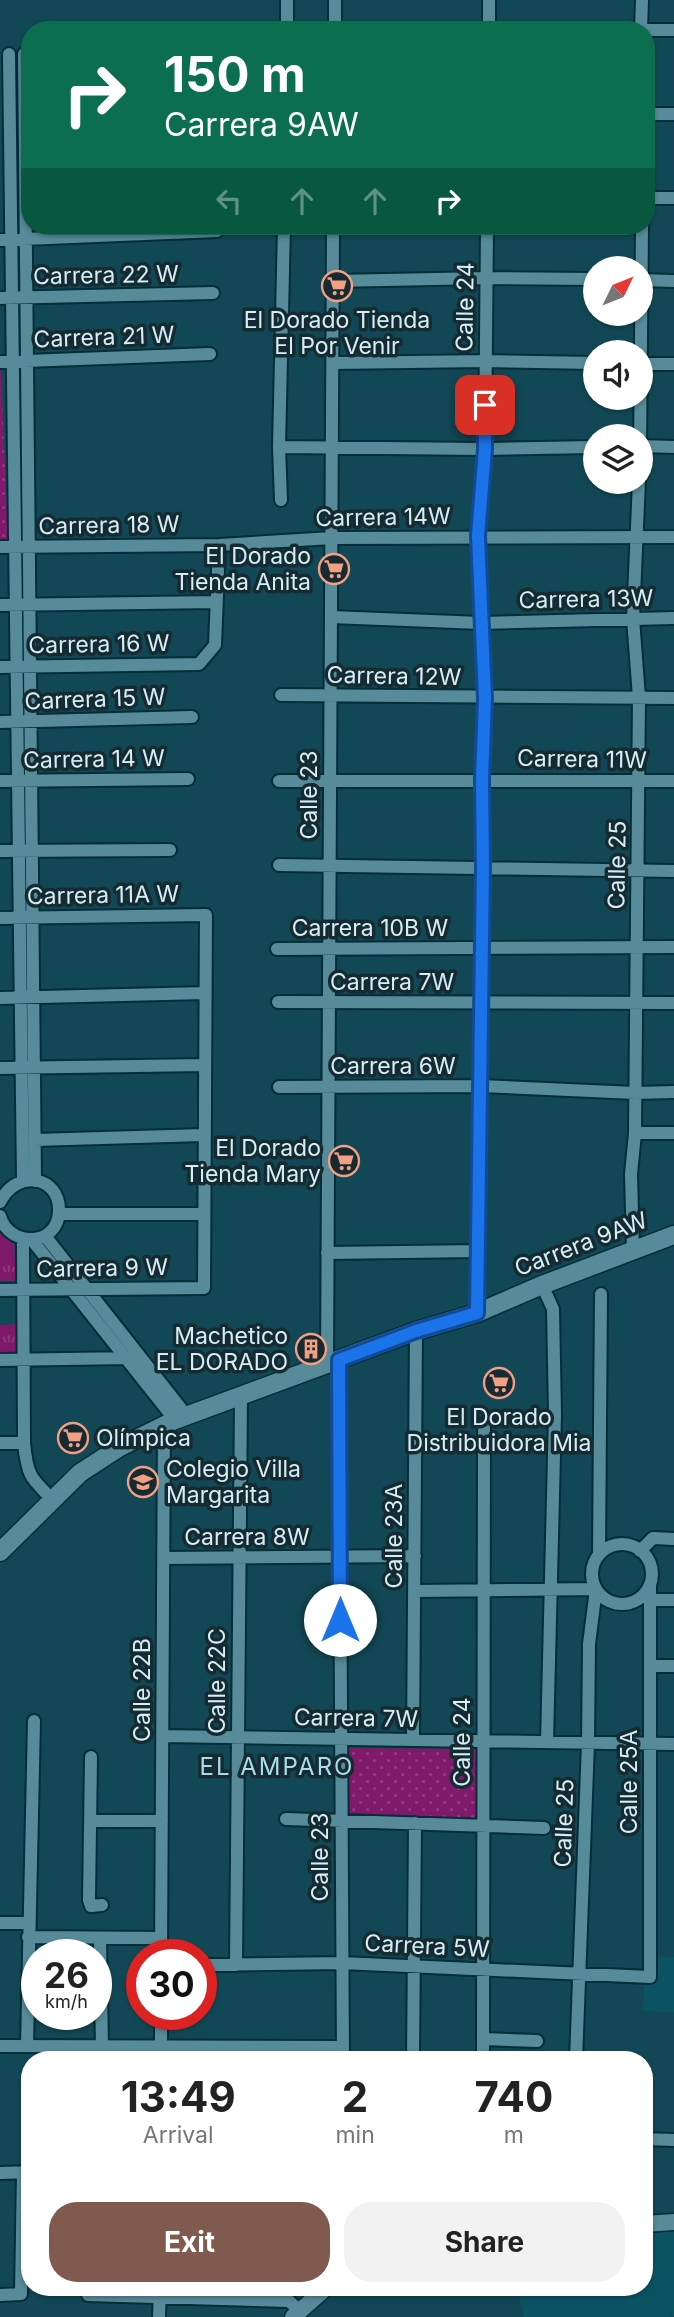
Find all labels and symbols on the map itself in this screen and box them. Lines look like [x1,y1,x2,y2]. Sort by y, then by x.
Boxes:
north arrow [583,256,653,326]
street label: Carrera 22 W [33,260,179,290]
street label: Calle 24 [450,262,480,352]
supermarket icon: El Dorado Tienda El Por Venir [320,269,354,303]
place label: El Dorado Tienda El Por Venir [244,306,430,360]
street label: Carrera 21 W [33,321,175,353]
pin [455,375,515,435]
street label: Carrera 14W [315,502,451,532]
street label: Carrera 18 W [38,510,180,540]
place label: El Dorado Tienda Anita [175,542,311,596]
supermarket icon: El Dorado Tienda Anita [317,552,351,586]
street label: Carrera 13W [518,584,654,614]
street label: Carrera 16 W [28,629,170,659]
street label: Carrera 12W [327,661,462,691]
street label: Carrera 15 W [24,683,166,715]
street label: Carrera 14 W [23,744,165,774]
street label: Carrera 11W [517,744,647,774]
street label: Calle 23 [295,751,323,839]
street label: Calle 25 [602,820,632,910]
street label: Carrera 11A W [27,880,180,910]
street label: Carrera 10B W [292,914,449,942]
street label: Carrera 7W [330,968,454,996]
street label: Carrera 6W [330,1052,456,1080]
place label: El Dorado Tienda Mary [184,1134,321,1188]
supermarket icon: El Dorado Tienda Mary [327,1144,361,1178]
street label: Carrera 9AW [511,1206,652,1282]
street label: Carrera 9 W [36,1253,168,1283]
place label: Machetico EL DORADO [156,1322,288,1376]
building icon: Machetico EL DORADO [294,1332,328,1366]
supermarket icon: El Dorado Distribuidora Mia [482,1366,516,1400]
place label: El Dorado Distribuidora Mia [407,1403,591,1457]
supermarket icon: Olímpica [56,1421,90,1455]
place label: Olímpica [96,1424,191,1452]
place label: Colegio Villa Margarita [166,1455,301,1509]
school or university icon: Colegio Villa Margarita [126,1465,160,1499]
street label: Calle 23A [380,1483,408,1588]
street label: Carrera 8W [184,1523,310,1551]
position arrow [303,1583,377,1657]
street label: Calle 22C [203,1628,231,1734]
street label: Calle 22B [128,1638,156,1742]
street label: Calle 24 [448,1697,476,1787]
street label: Carrera 7W [294,1703,419,1733]
street label: Calle 25A [615,1730,643,1834]
district label: EL AMPARO [200,1752,354,1781]
street label: Calle 25 [548,1778,580,1868]
street label: Calle 23 [306,1813,334,1901]
street label: Carrera 5W [364,1929,491,1963]
speed limit sign: 30 [126,1939,217,2030]

